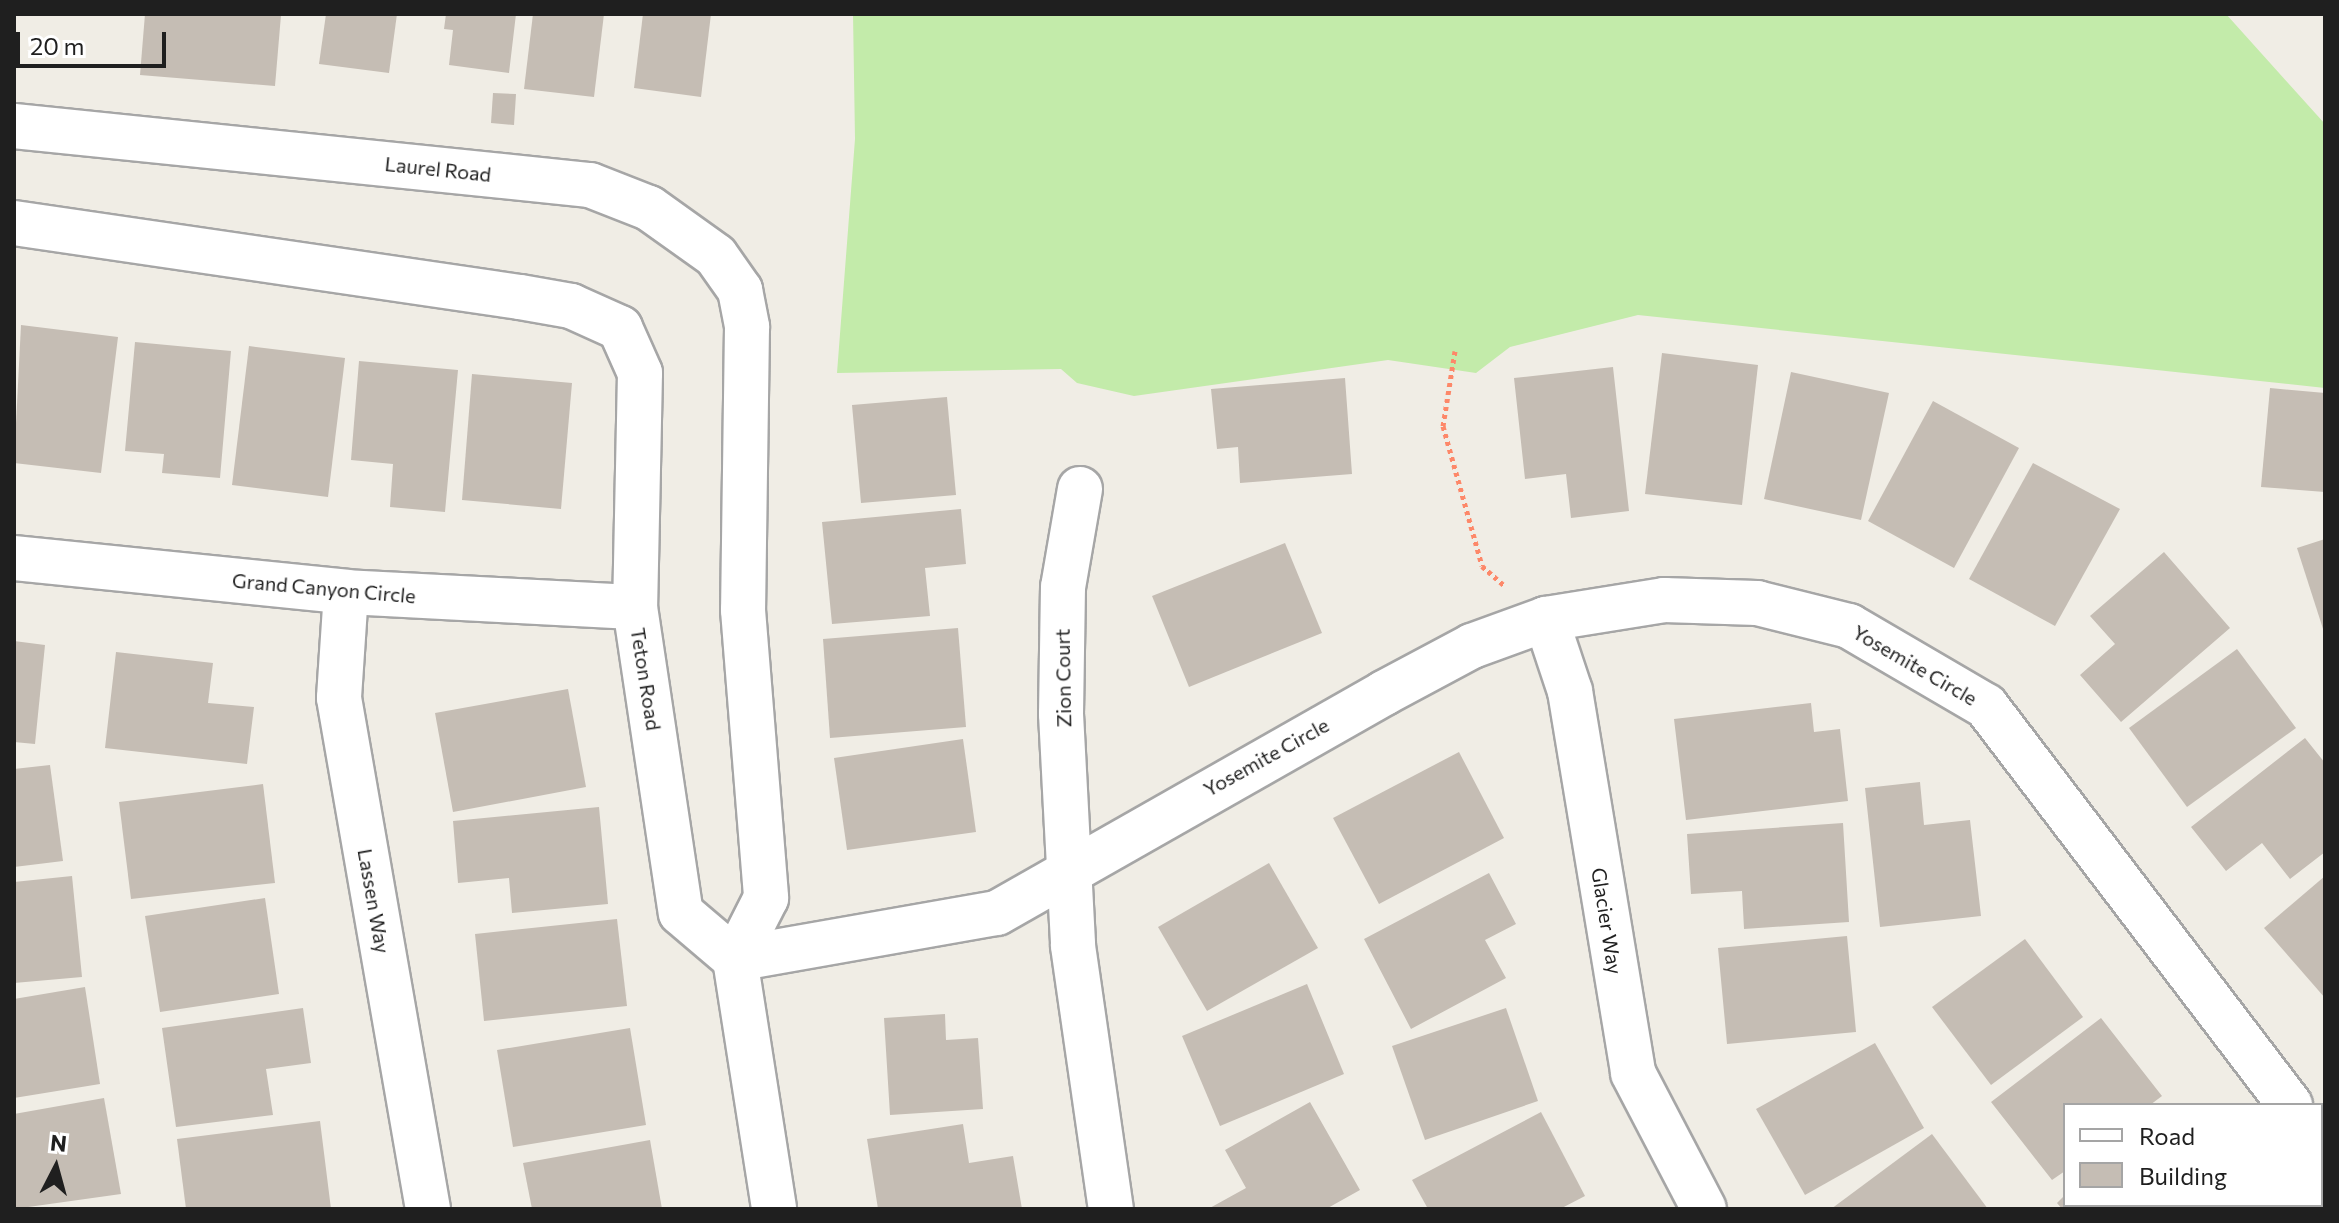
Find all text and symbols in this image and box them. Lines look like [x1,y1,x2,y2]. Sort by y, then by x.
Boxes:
scale bar [20,16,170,66]
text: 20 m [30,31,84,60]
street label: Laurel Road [384,151,492,187]
street label: Grand Canyon Circle [231,568,417,608]
street label: Yosemite Circle [1849,620,1981,710]
street label: Teton Road [626,626,666,732]
street label: Zion Court [1050,628,1076,728]
street label: Yosemite Circle [1199,713,1333,801]
street label: Lassen Way [353,847,395,955]
street label: Glacier Way [1587,866,1627,976]
legend [2063,1103,2323,1207]
text: Road [2139,1121,2195,1150]
north arrow [16,1127,96,1207]
text: N [49,1128,68,1157]
text: Building [2139,1161,2227,1190]

